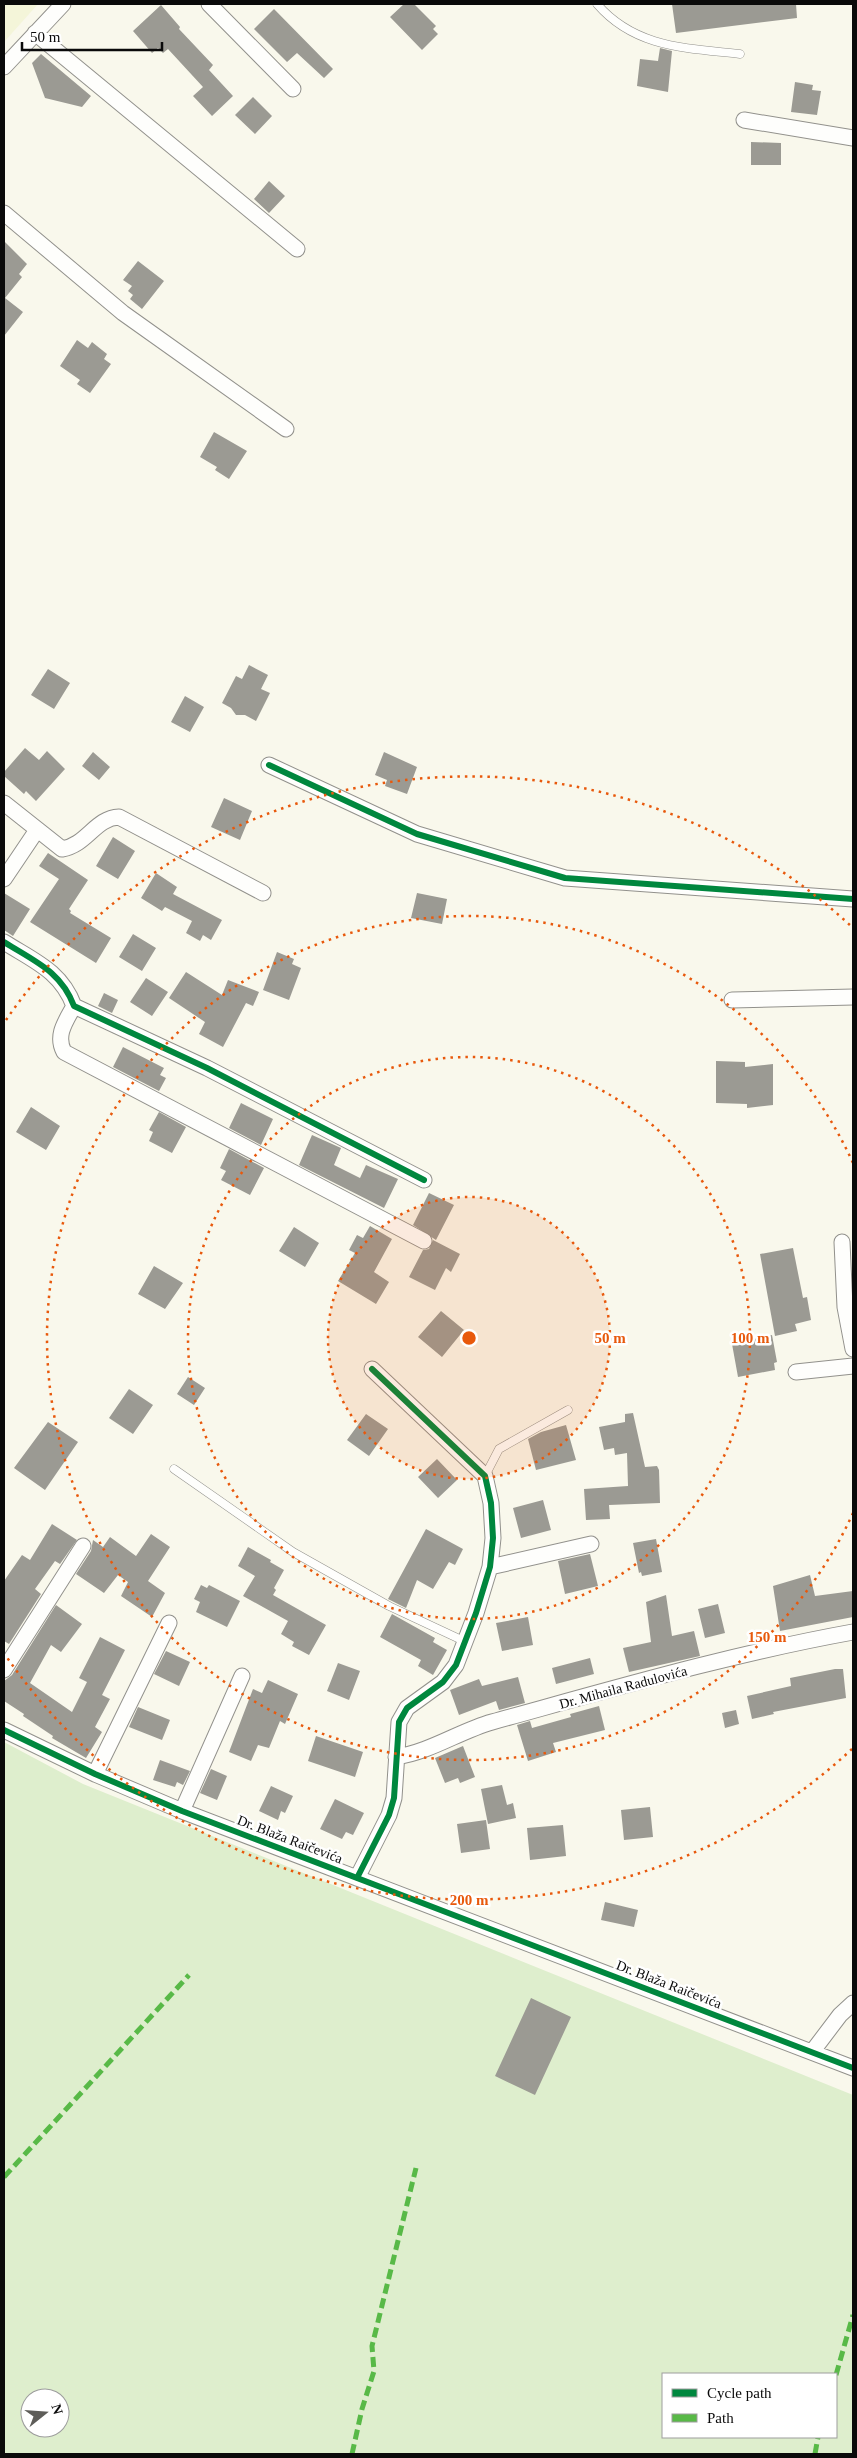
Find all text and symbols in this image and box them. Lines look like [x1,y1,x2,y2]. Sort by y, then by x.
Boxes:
scale bar [22,20,162,52]
text: 50 m [30,29,61,45]
centre of rings [460,1329,478,1347]
text: 50 m [594,1330,626,1346]
text: 100 m [731,1330,770,1346]
text: 150 m [748,1629,787,1645]
street label: Dr. Mihaila Radulovića [558,1663,689,1712]
street label: Dr. Blaža Raičevića [235,1812,345,1867]
text: 200 m [450,1892,489,1908]
street label: Dr. Blaža Raičevića [614,1957,724,2012]
legend [662,2373,837,2438]
text: Cycle path [707,2385,772,2401]
north arrow [20,2388,70,2438]
text: N [48,2402,66,2416]
text: Path [707,2410,734,2426]

